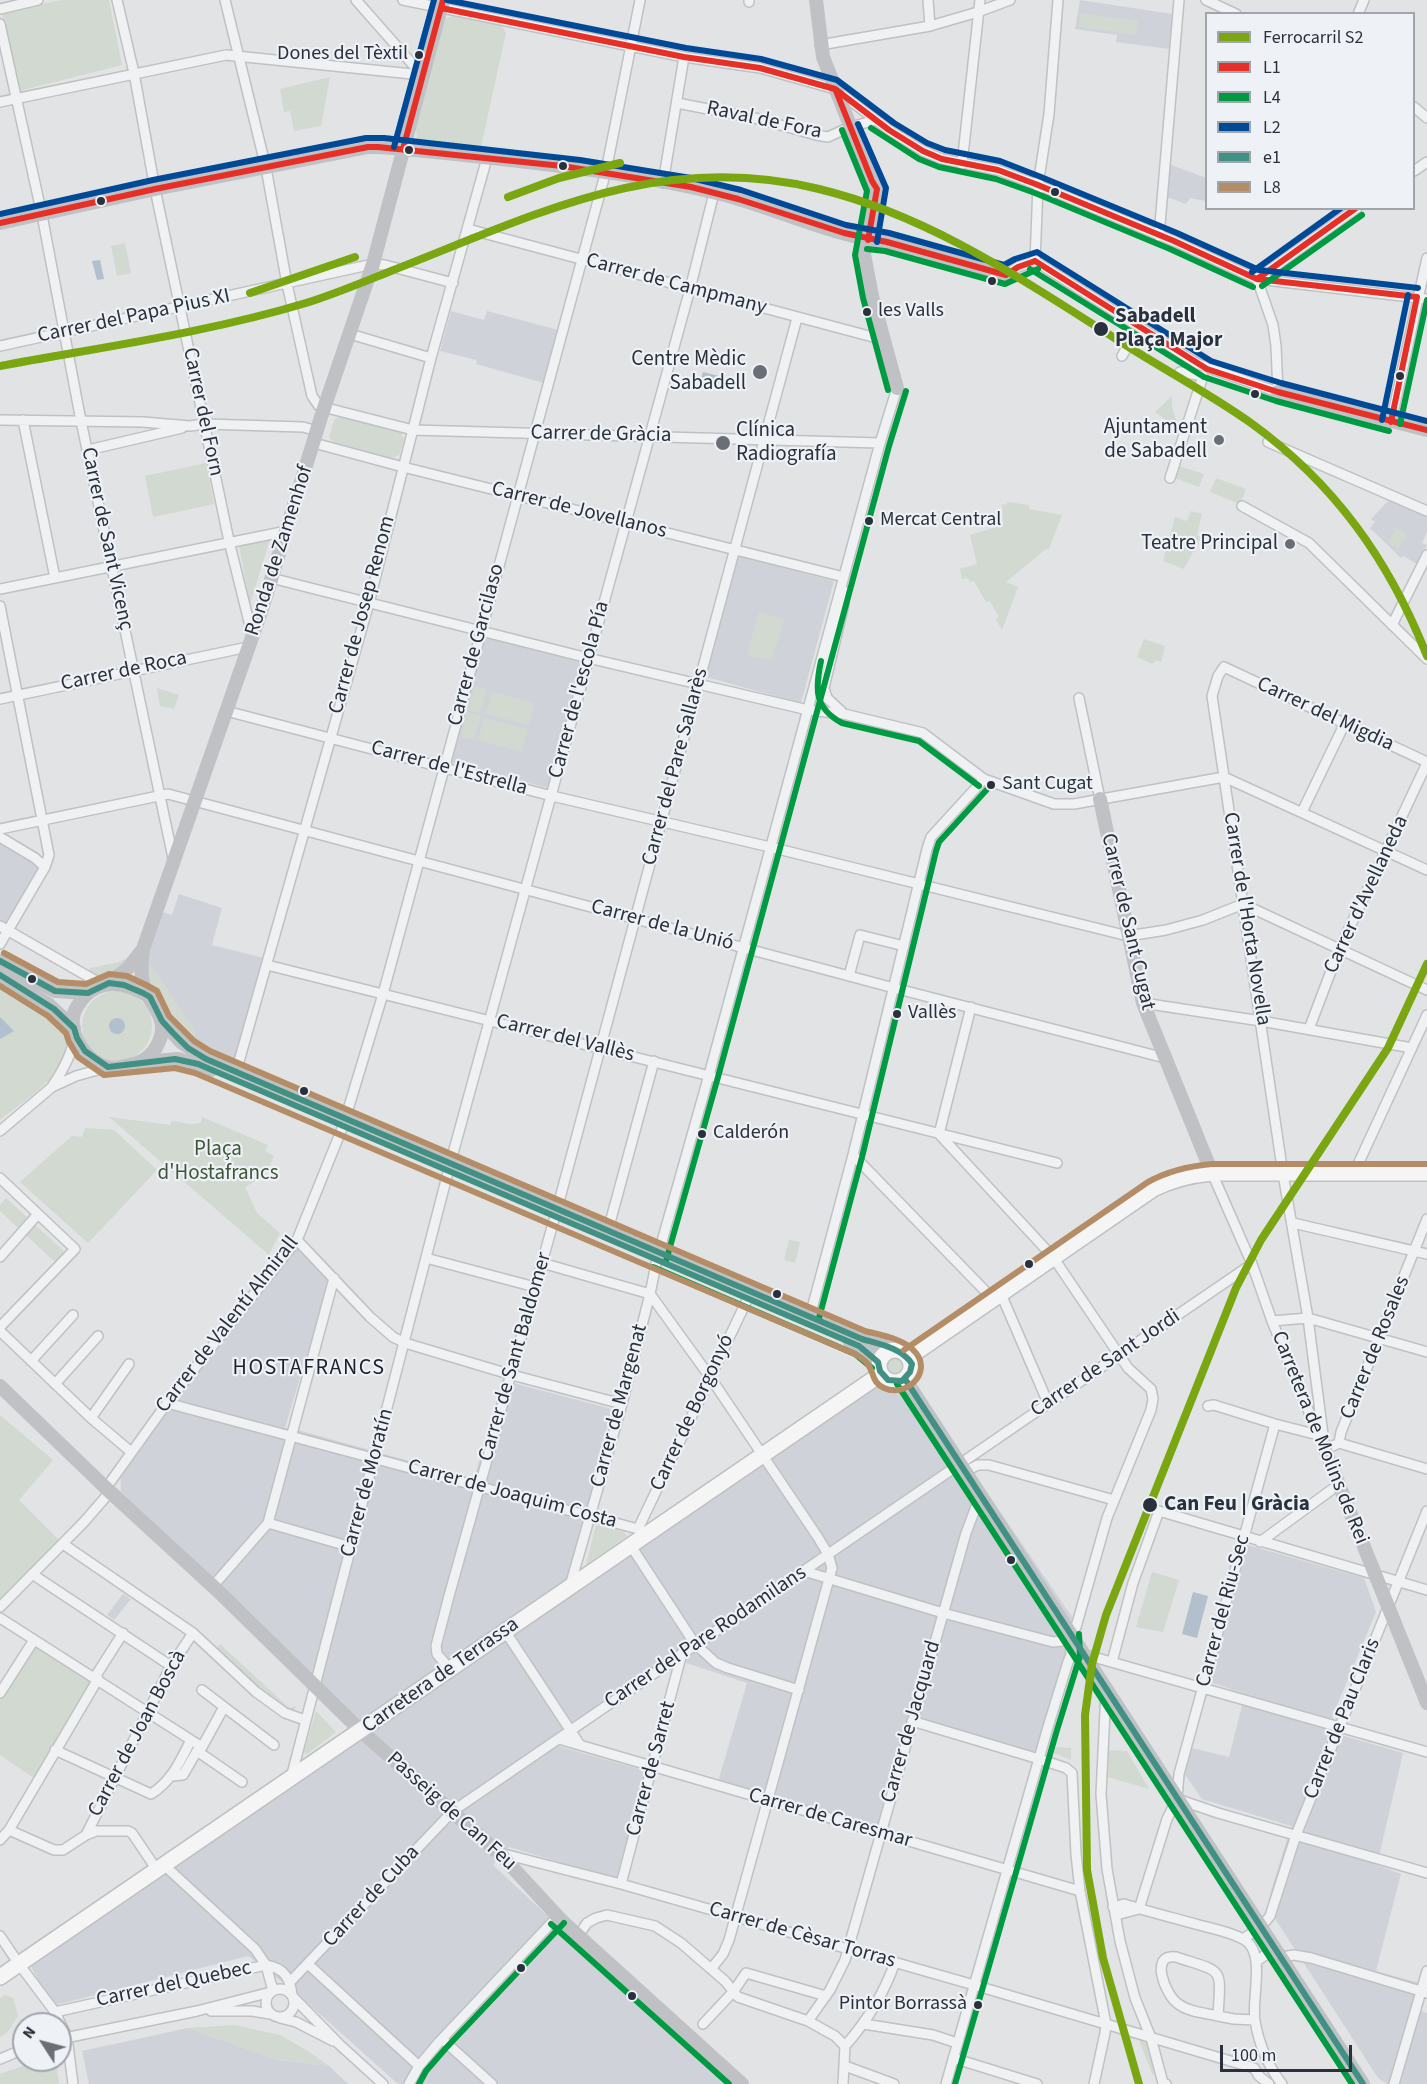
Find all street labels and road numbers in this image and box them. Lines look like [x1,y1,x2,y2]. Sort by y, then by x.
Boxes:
street label: Raval de Fora [704,97,824,145]
street label: Carrer de Campmany [583,249,769,321]
street label: Carrer del Papa Pius XI [36,284,232,350]
street label: Carrer del Forn [176,345,228,479]
street label: Carrer de Gràcia [530,421,672,449]
street label: Carrer de Sant Vicenç [74,445,138,633]
street label: Ronda de Zamenhof [241,463,319,639]
street label: Carrer de Jovellanos [489,477,669,545]
street label: Carrer de Josep Renom [324,513,402,717]
street label: Carrer de Garcilaso [443,561,511,729]
street label: Carrer de l'escola Pía [544,599,616,781]
street label: Carrer de Roca [59,646,189,698]
street label: Carrer del Pare Sallarès [638,666,714,868]
street label: Carrer del Migdia [1252,672,1398,758]
street label: Carrer de l'Estrella [368,736,530,802]
street label: Carrer de l'Horta Novella [1217,810,1275,1028]
street label: Carrer d'Avellaneda [1319,812,1415,978]
street label: Carrer de Sant Cugat [1094,831,1160,1013]
street label: Carrer de la Unió [588,895,736,957]
street label: Carrer del Vallès [493,1010,637,1068]
street label: Carrer de Valentí Almirall [151,1232,305,1418]
street label: Carrer de Sant Baldomer [474,1250,558,1464]
street label: Carrer de Rosales [1336,1273,1416,1423]
street label: Carrer de Sant Jordi [1026,1305,1186,1423]
street label: Carrer de Margenat [586,1322,654,1490]
street label: Carretera de Molins de Rei [1265,1328,1373,1548]
street label: Carrer de Borgonyó [646,1331,740,1495]
street label: Carrer de Moratín [336,1406,400,1560]
street label: Carrer de Joaquim Costa [405,1455,619,1535]
street label: Carrer del Riu-Sec [1192,1532,1256,1690]
street label: Carrer del Pare Rodamilans [600,1561,812,1715]
street label: Carretera de Terrassa [358,1613,524,1739]
street label: Carrer de Pau Claris [1299,1635,1387,1803]
street label: Carrer de Jacquard [877,1638,947,1806]
street label: Carrer de Joan Boscà [83,1646,193,1822]
street label: Carrer de Sarret [622,1699,682,1839]
street label: Passeig de Can Feu [381,1747,521,1877]
street label: Carrer de Caresmar [745,1784,915,1854]
street label: Carrer de Cuba [318,1841,426,1953]
street label: Carrer de Cèsar Torras [706,1897,898,1975]
street label: Carrer del Quebec [94,1956,254,2014]

